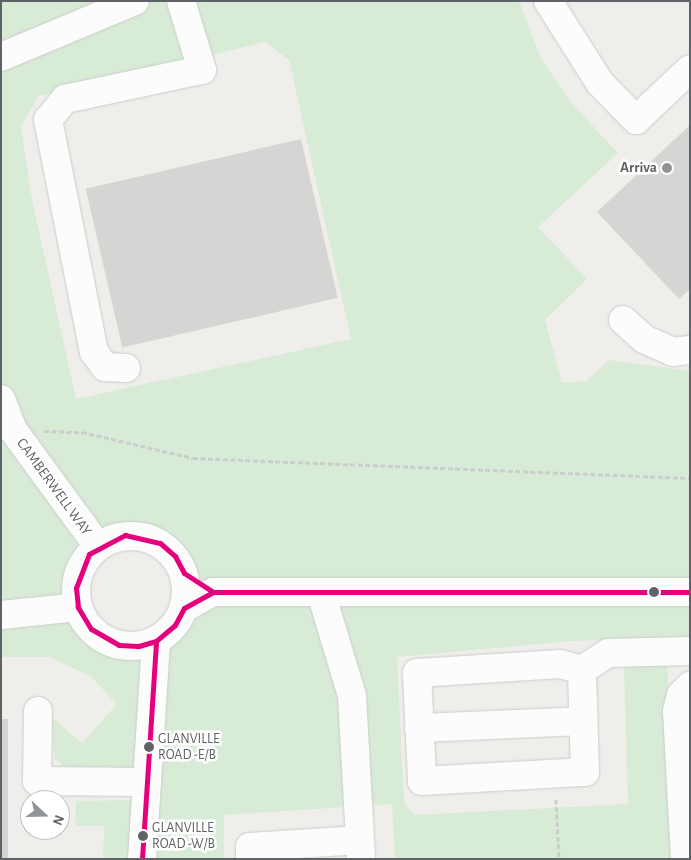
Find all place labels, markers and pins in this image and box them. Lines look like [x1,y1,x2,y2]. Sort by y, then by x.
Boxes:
place label: Arriva [620,159,657,177]
marker: Arriva [661,162,673,174]
unlabelled marker [649,587,659,597]
place label: GLANVILLE ROAD -E/B [158,731,220,764]
marker: GLANVILLE ROAD -E/B [144,742,154,752]
place label: GLANVILLE ROAD -W/B [152,820,215,852]
marker: GLANVILLE ROAD -W/B [138,831,148,841]

